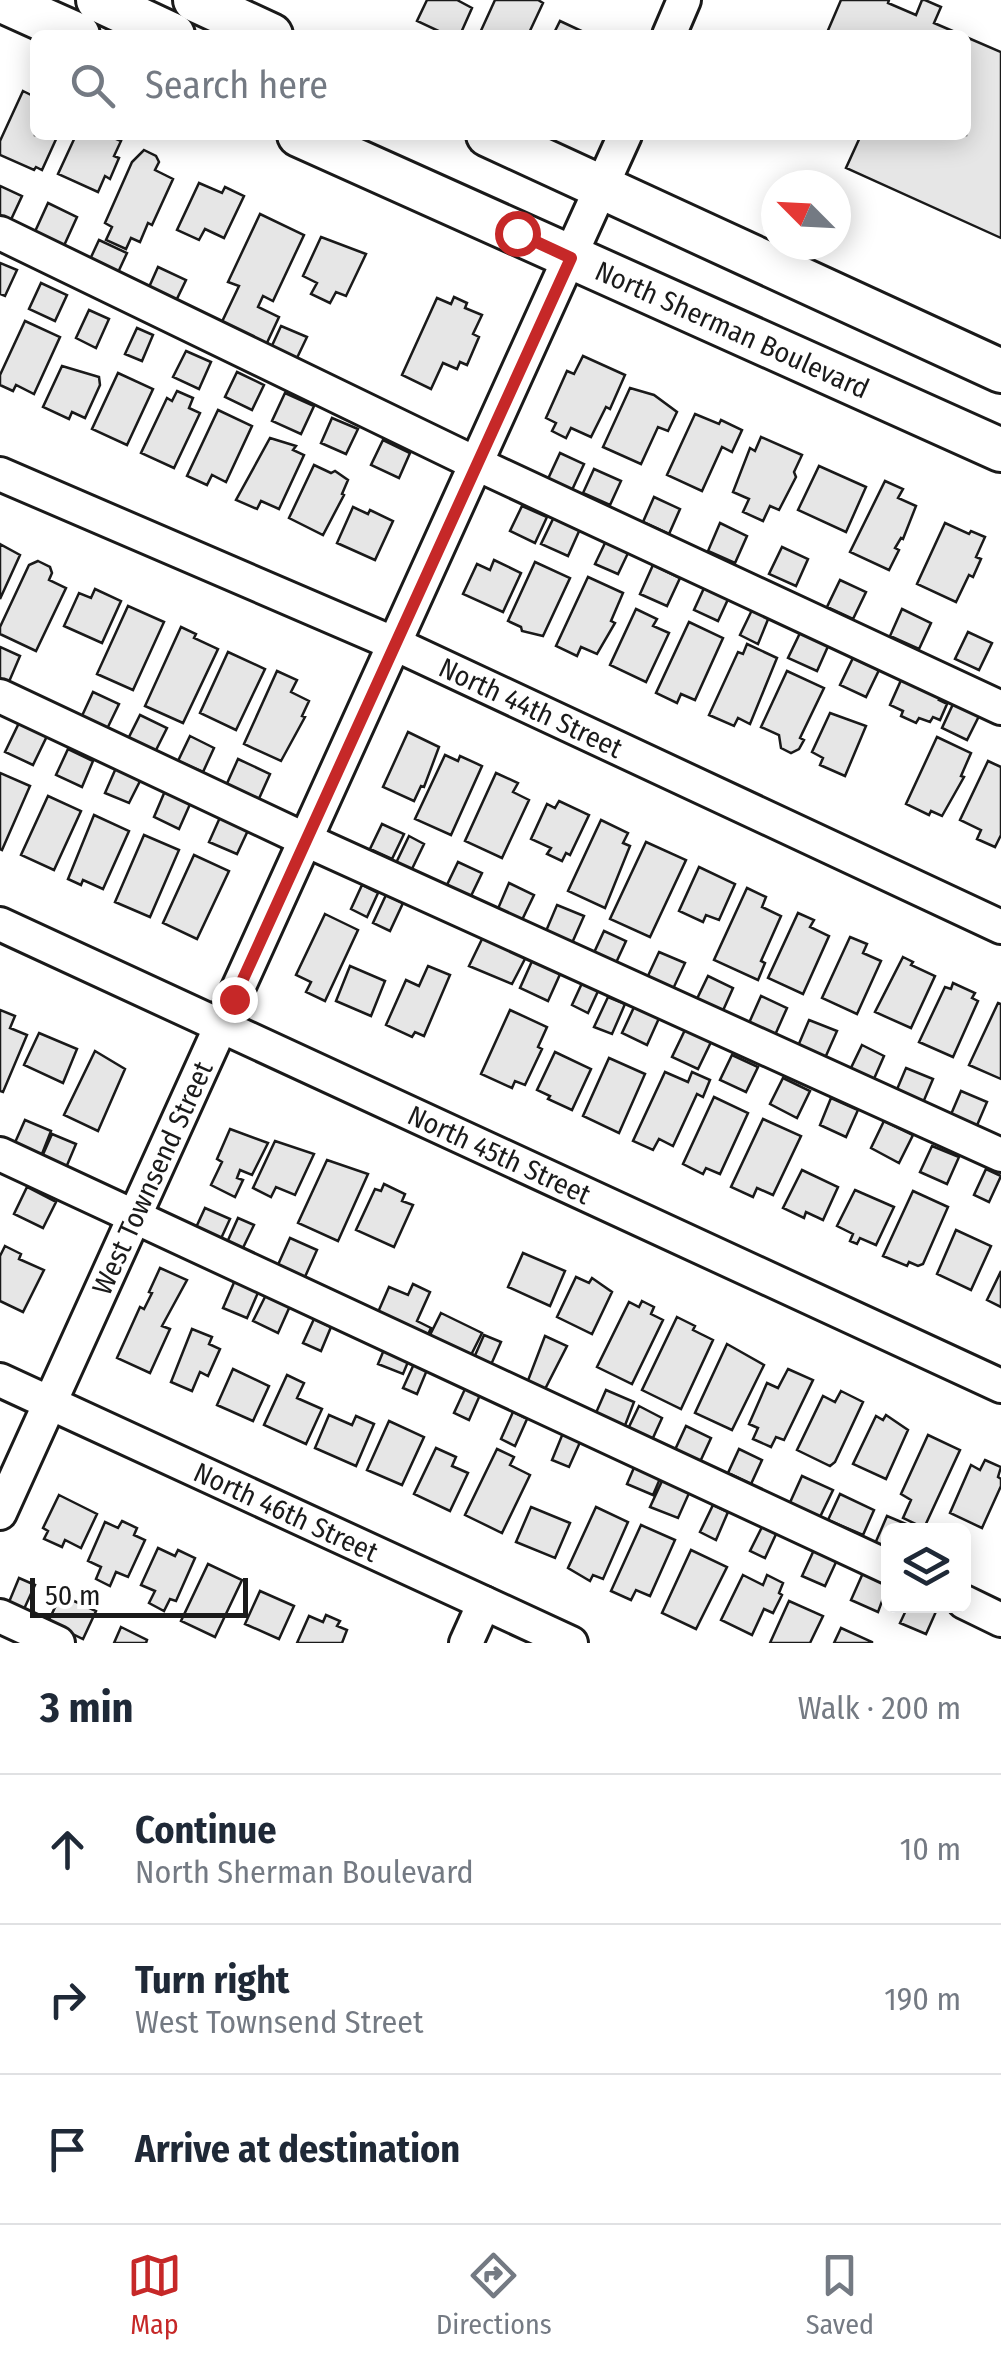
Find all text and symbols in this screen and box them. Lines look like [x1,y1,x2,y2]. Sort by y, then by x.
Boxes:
search box [30,30,971,140]
icon: search [65,58,120,113]
text: Search here [145,62,328,108]
north arrow [761,170,851,260]
route start [495,211,541,257]
street label: North Sherman Boulevard [590,254,874,406]
street label: North 44th Street [434,651,628,765]
route end [212,977,258,1023]
street label: West Townsend Street [85,1055,220,1300]
street label: North 45th Street [403,1099,596,1212]
street label: North 46th Street [189,1456,384,1569]
map controls [881,1523,971,1613]
button: layers [881,1523,971,1613]
scale bar [30,1573,248,1618]
text: 50 m [45,1579,101,1612]
text: 3 min [40,1683,134,1733]
text: Walk · 200 m [798,1689,961,1727]
text: Continue [135,1807,276,1853]
icon: ahead [40,1822,95,1877]
text: 10 m [900,1830,961,1868]
text: North Sherman Boulevard [135,1853,474,1891]
text: Turn right [135,1957,289,2003]
icon: right [40,1972,95,2027]
text: 190 m [884,1980,961,2018]
text: West Townsend Street [135,2003,424,2041]
icon: arrive [40,2122,95,2177]
text: Arrive at destination [135,2126,460,2172]
tab: Map [127,2248,182,2341]
tab: Directions [436,2248,552,2341]
tab: Saved [806,2248,874,2341]

